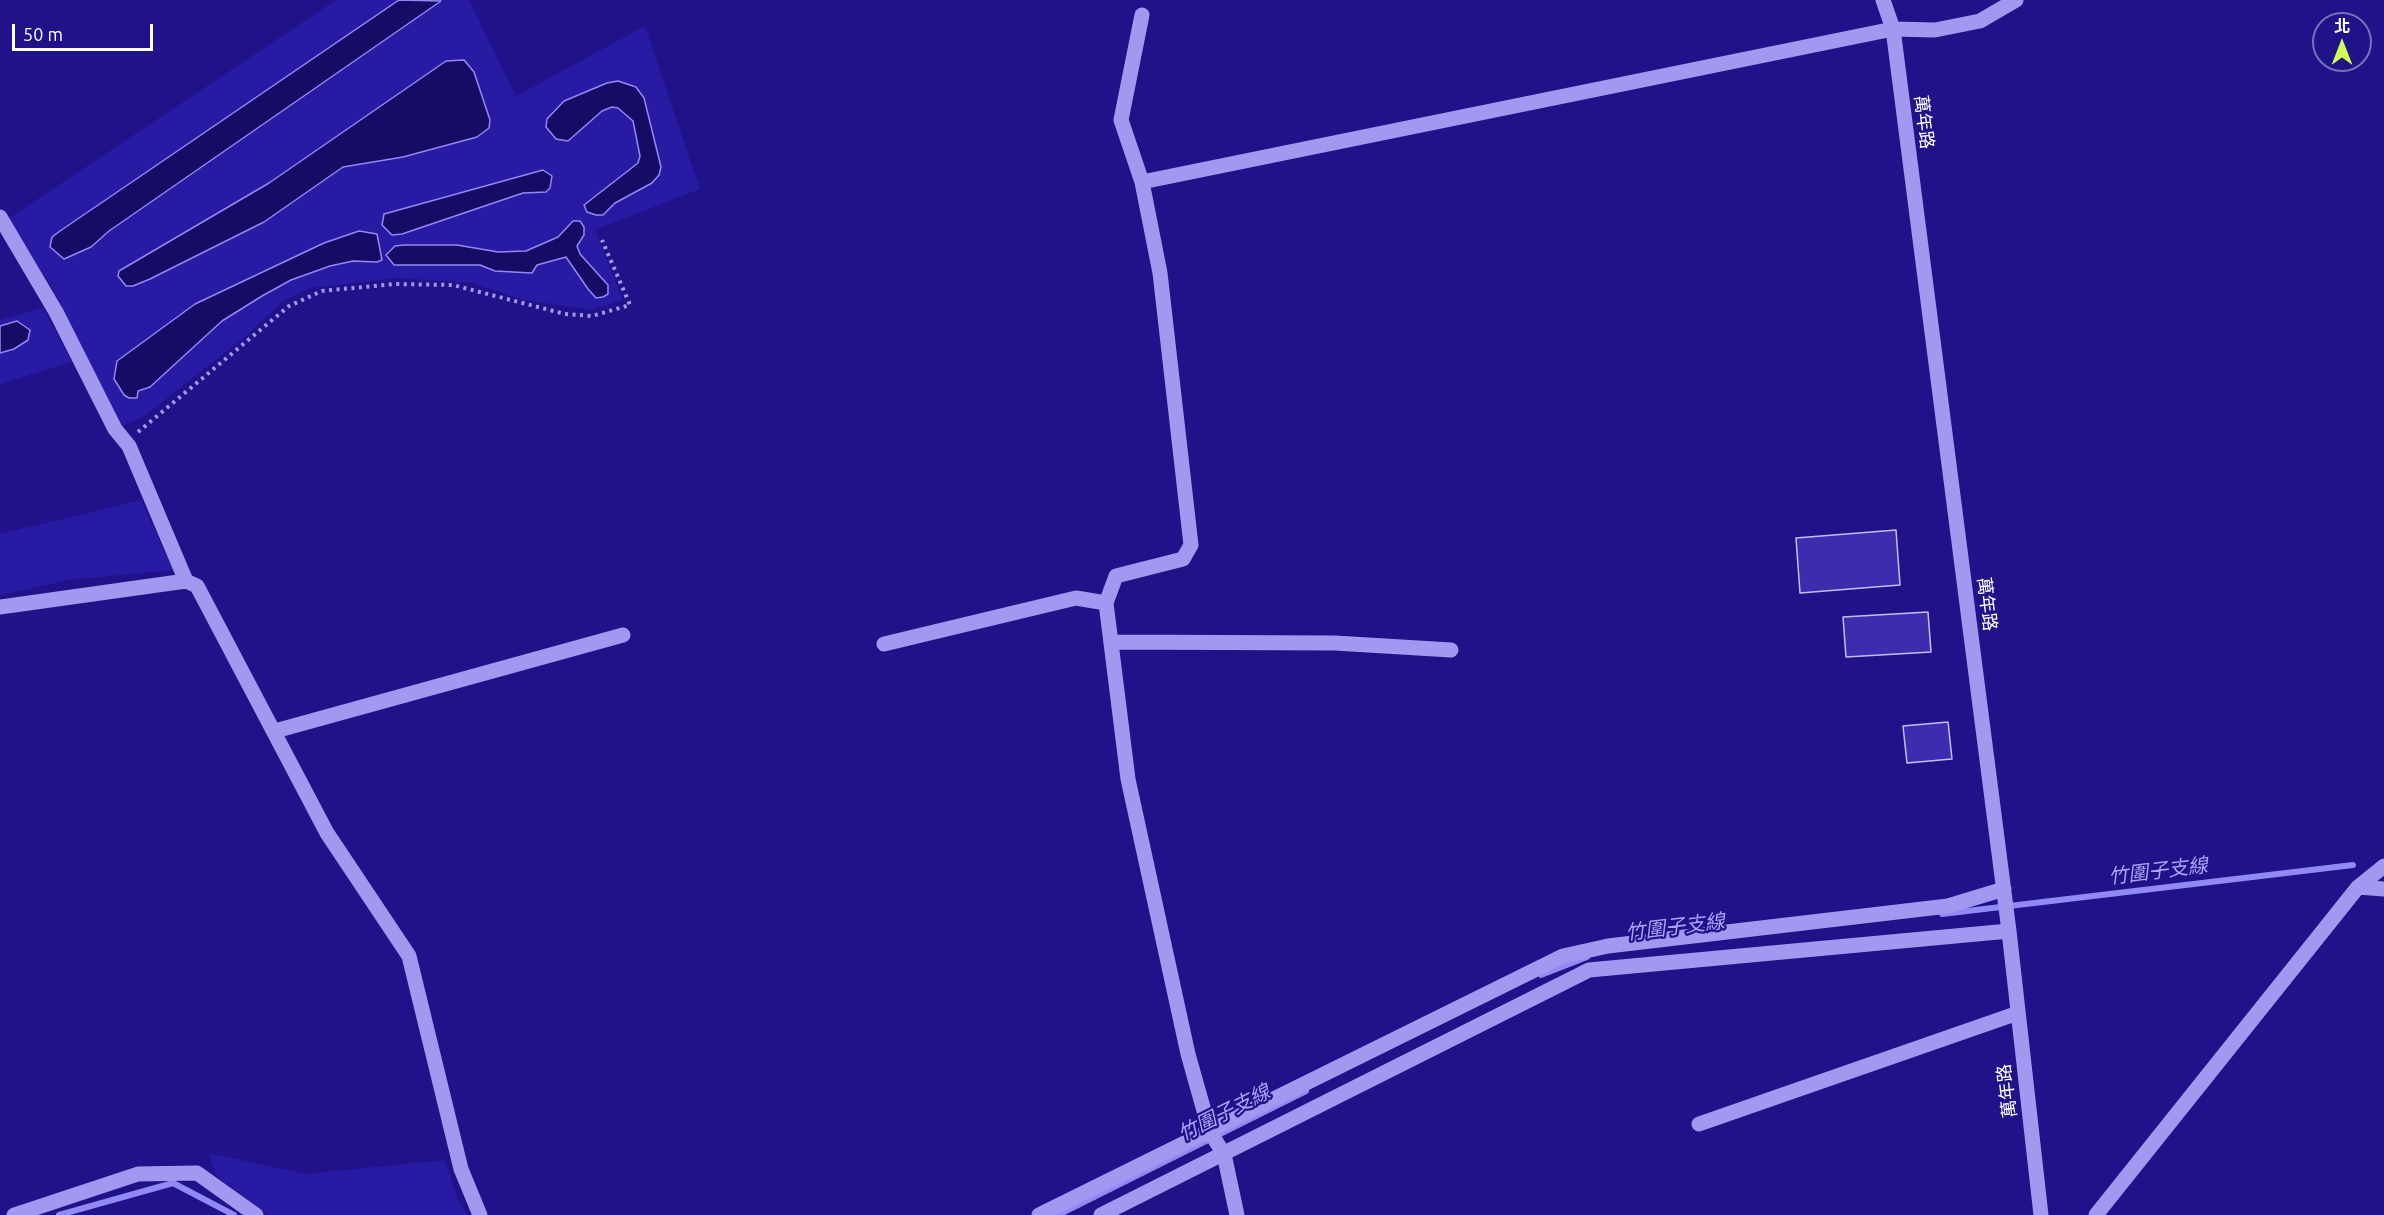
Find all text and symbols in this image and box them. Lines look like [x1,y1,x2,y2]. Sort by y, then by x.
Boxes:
scale bar [15,12,156,50]
north arrow [2312,12,2372,72]
text: 北 [2334,17,2350,35]
text: 50 m [23,24,63,44]
street label: 萬年路 [1910,94,1938,150]
street label: 萬年路 [1973,576,2001,632]
water label: 竹圍子支線 [2107,853,2209,889]
water label: 竹圍子支線 [1624,909,1726,945]
street label: 萬年路 [1993,1063,2021,1119]
water label: 竹圍子支線 [1174,1080,1274,1146]

